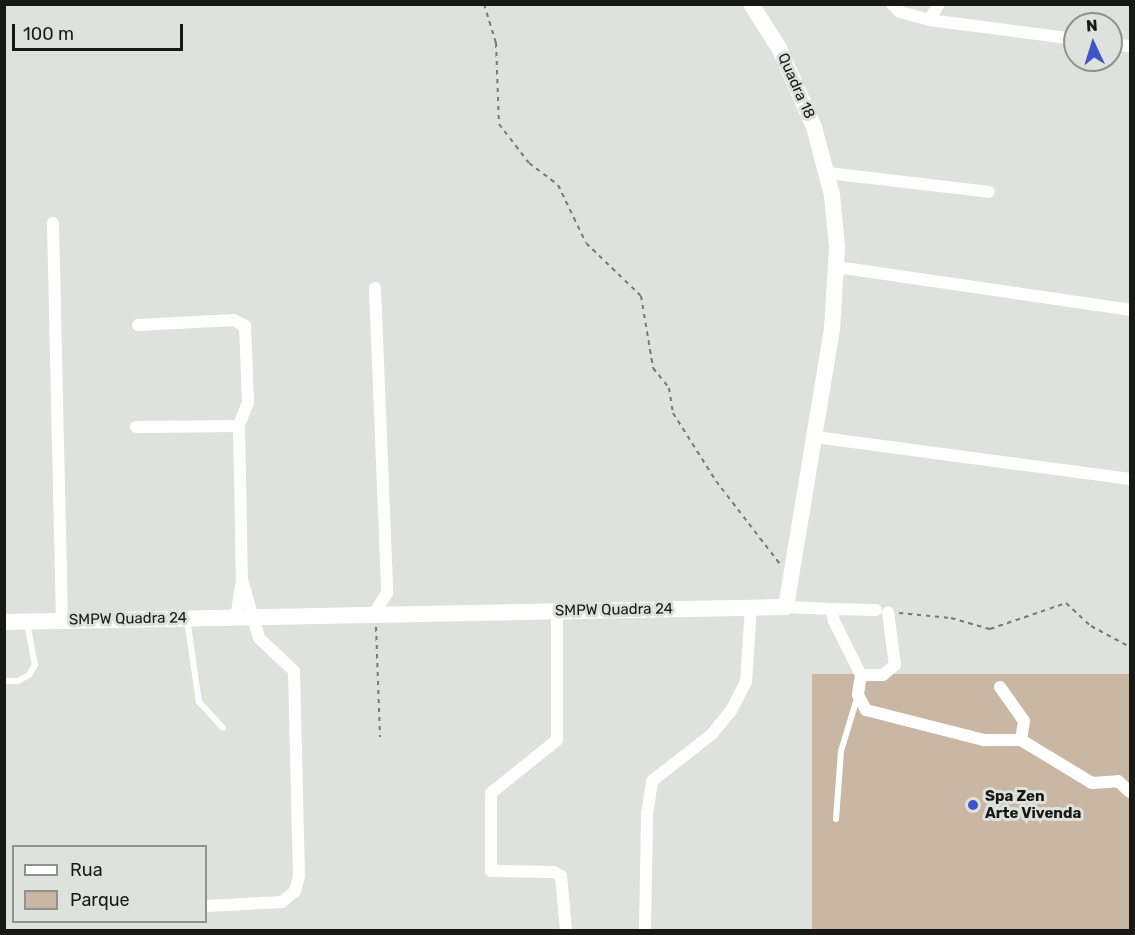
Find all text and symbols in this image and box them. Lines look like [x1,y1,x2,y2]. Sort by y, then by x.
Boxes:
scale bar [15,12,186,50]
north arrow [1063,12,1123,72]
text: N [1085,16,1098,35]
text: 100 m [23,23,74,45]
street label: Quadra 18 [774,50,818,122]
street label: SMPW Quadra 24 [555,600,673,620]
street label: SMPW Quadra 24 [69,609,187,629]
place label: Spa Zen Arte Vivenda [985,787,1082,822]
marker: Spa Zen Arte Vivenda [966,798,980,812]
legend [12,845,207,923]
text: Rua [70,859,103,881]
text: Parque [70,889,130,911]

